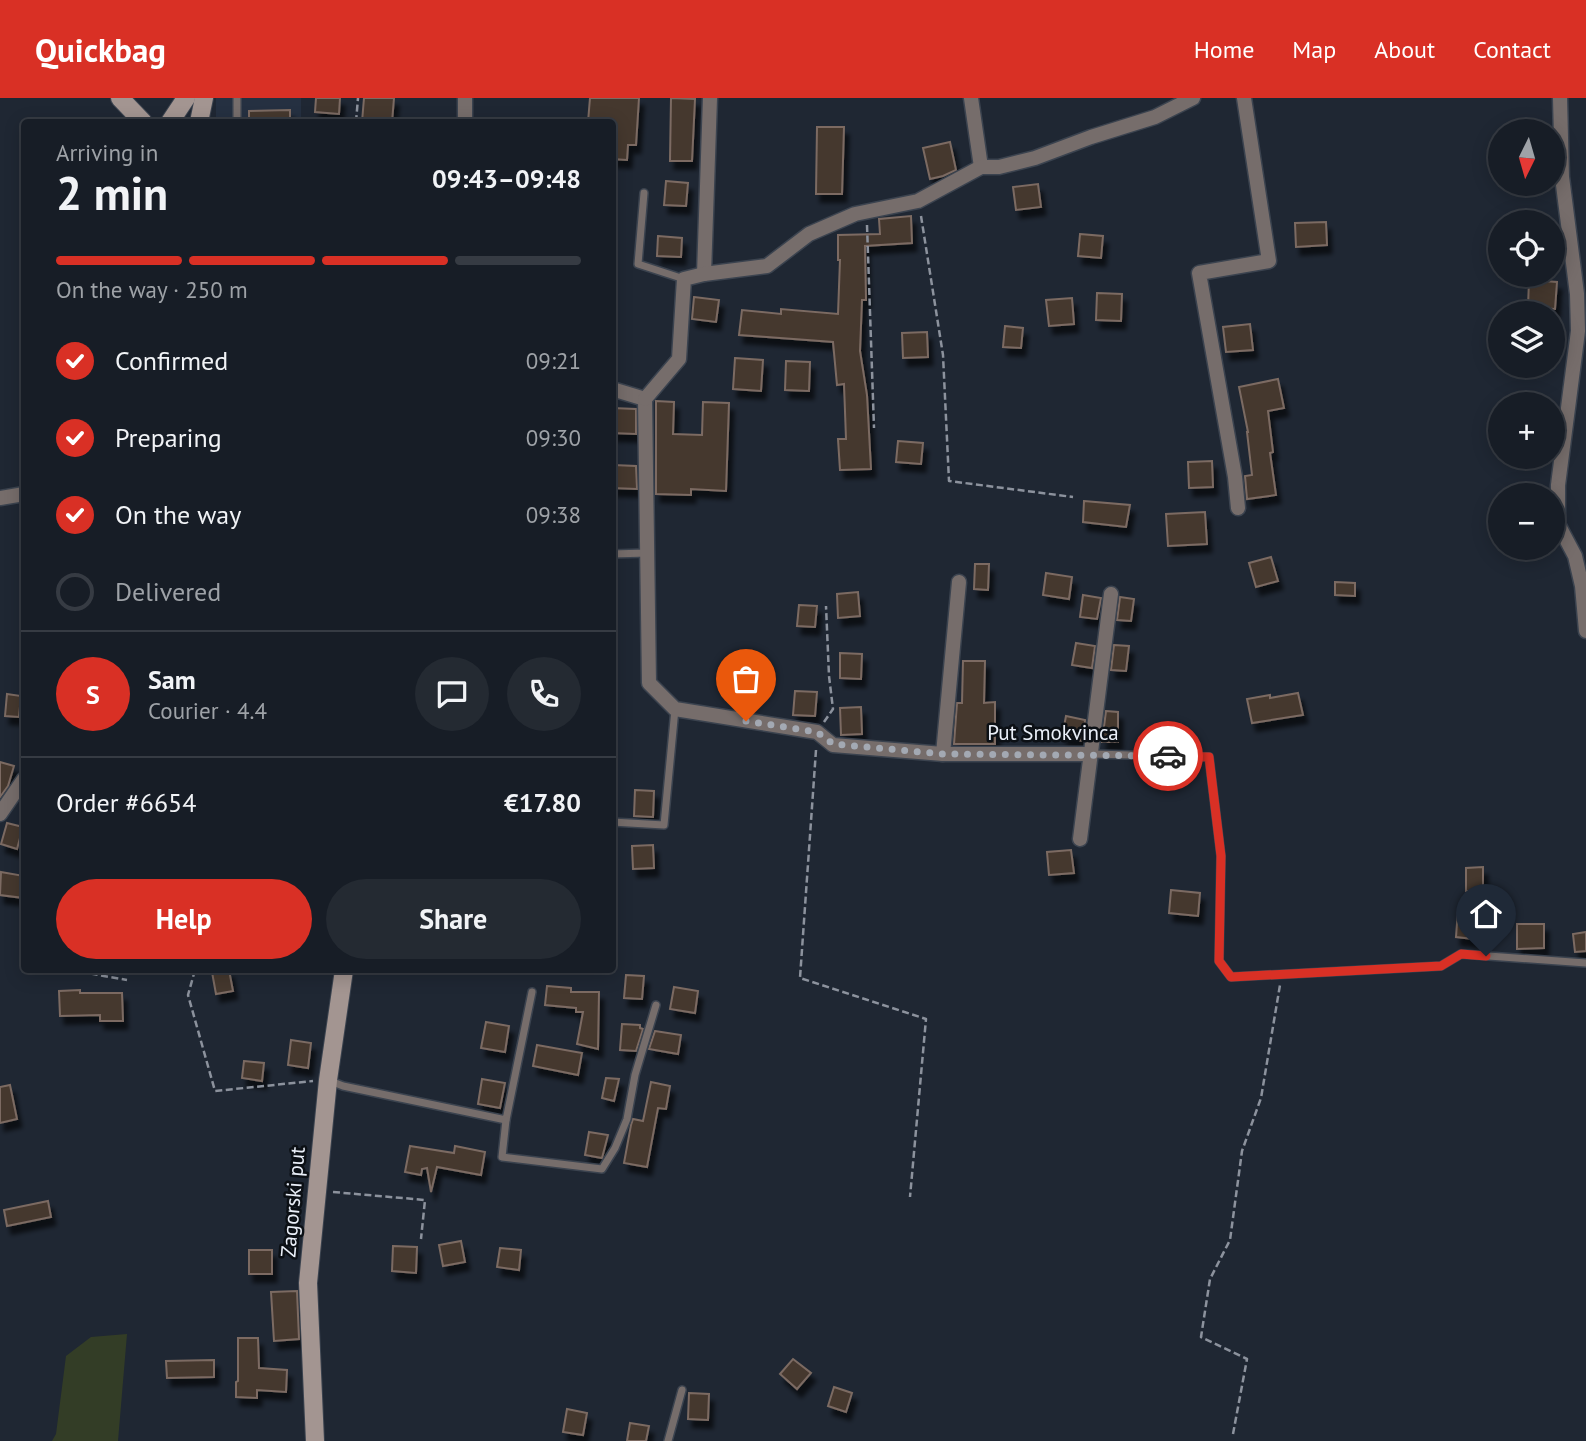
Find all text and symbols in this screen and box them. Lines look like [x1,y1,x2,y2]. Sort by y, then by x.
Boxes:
text: Quickbag [35,28,166,71]
text: Home [1194,34,1254,65]
text: Map [1292,34,1336,65]
text: About [1374,34,1435,65]
text: Contact [1473,34,1551,65]
north arrow [1488,119,1564,196]
map controls [1488,119,1565,560]
text: Arriving in [56,138,158,167]
text: 09:43–09:48 [432,162,581,195]
text: 2 min [56,163,168,223]
button: locate [1488,210,1565,287]
text: On the way · 250 m [56,275,248,304]
button: layers [1488,301,1565,378]
icon: check [56,342,94,380]
text: Confirmed [115,344,228,377]
text: 09:21 [526,346,581,375]
button: + [1488,392,1565,469]
icon: check [56,419,94,457]
text: Preparing [115,421,222,454]
text: 09:30 [526,423,581,452]
button: − [1488,483,1565,560]
icon: check [56,496,94,534]
text: On the way [115,498,241,531]
text: 09:38 [526,500,581,529]
text: Delivered [115,575,221,608]
pin [716,649,776,721]
button: chat [415,657,489,731]
button: phone [507,657,581,731]
icon: bag [727,660,765,698]
text: Sam [148,663,196,696]
text: S [86,678,100,711]
text: Courier · 4.4 [148,696,267,725]
street label: Put Smokvinca [987,719,1119,746]
courier [1133,721,1203,791]
icon: car [1149,737,1187,775]
text: Order #6654 [56,786,196,819]
text: €17.80 [504,786,581,819]
button: Help [56,879,312,959]
button: Share [326,879,581,959]
pin [1456,884,1516,956]
icon: home [1467,895,1505,933]
street label: Zagorski put [274,1145,311,1258]

